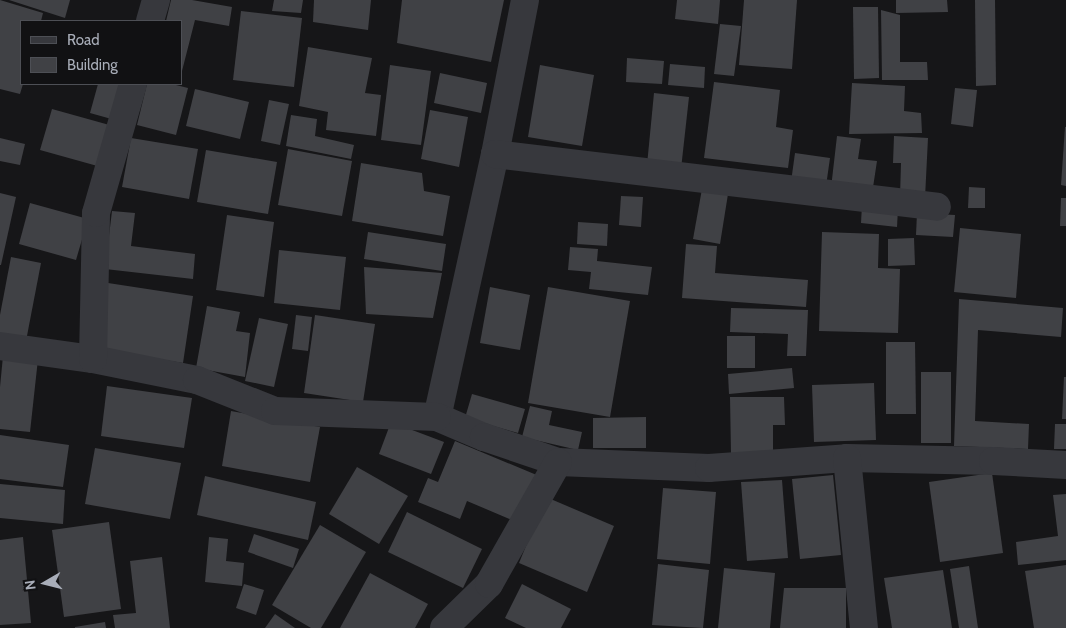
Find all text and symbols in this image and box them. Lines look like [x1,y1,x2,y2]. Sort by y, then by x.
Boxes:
legend [20,20,182,85]
text: Road [67,31,100,49]
text: Building [67,56,118,74]
north arrow [20,558,70,608]
text: N [21,579,40,591]

